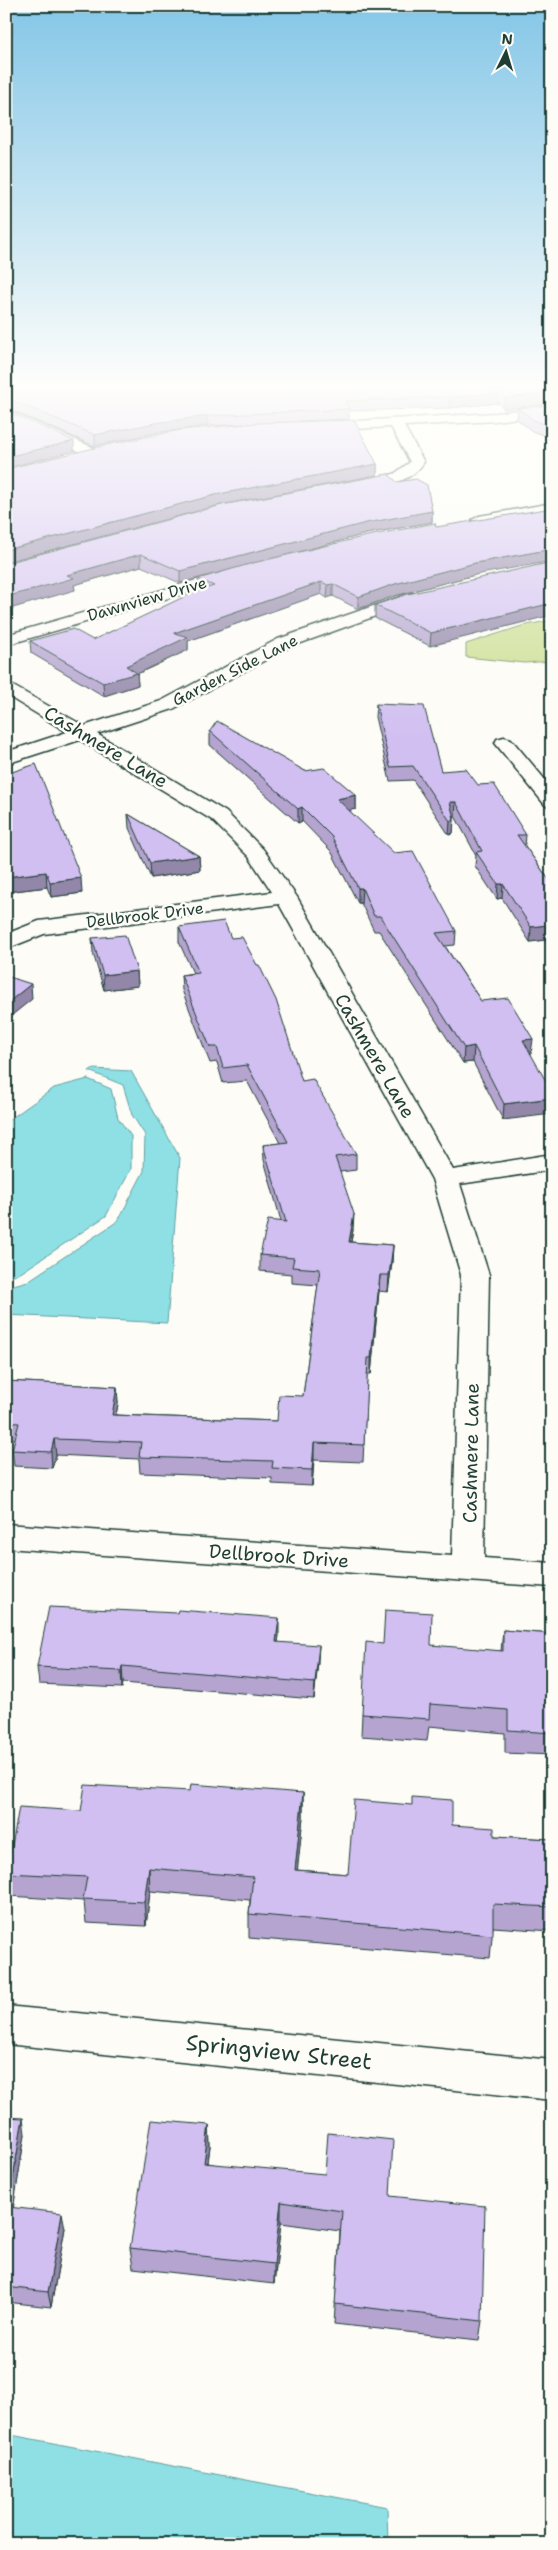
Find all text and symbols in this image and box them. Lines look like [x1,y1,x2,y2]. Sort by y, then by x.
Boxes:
north arrow [480,28,530,78]
text: N [501,30,513,48]
street label: Dawnview Drive [85,572,209,626]
street label: Garden Side Lane [169,629,301,711]
street label: Cashmere Lane [40,700,172,794]
street label: Dellbrook Drive [85,897,205,933]
street label: Cashmere Lane [329,989,421,1123]
street label: Cashmere Lane [457,1383,485,1523]
street label: Dellbrook Drive [208,1539,350,1573]
street label: Springview Street [185,2028,373,2076]

